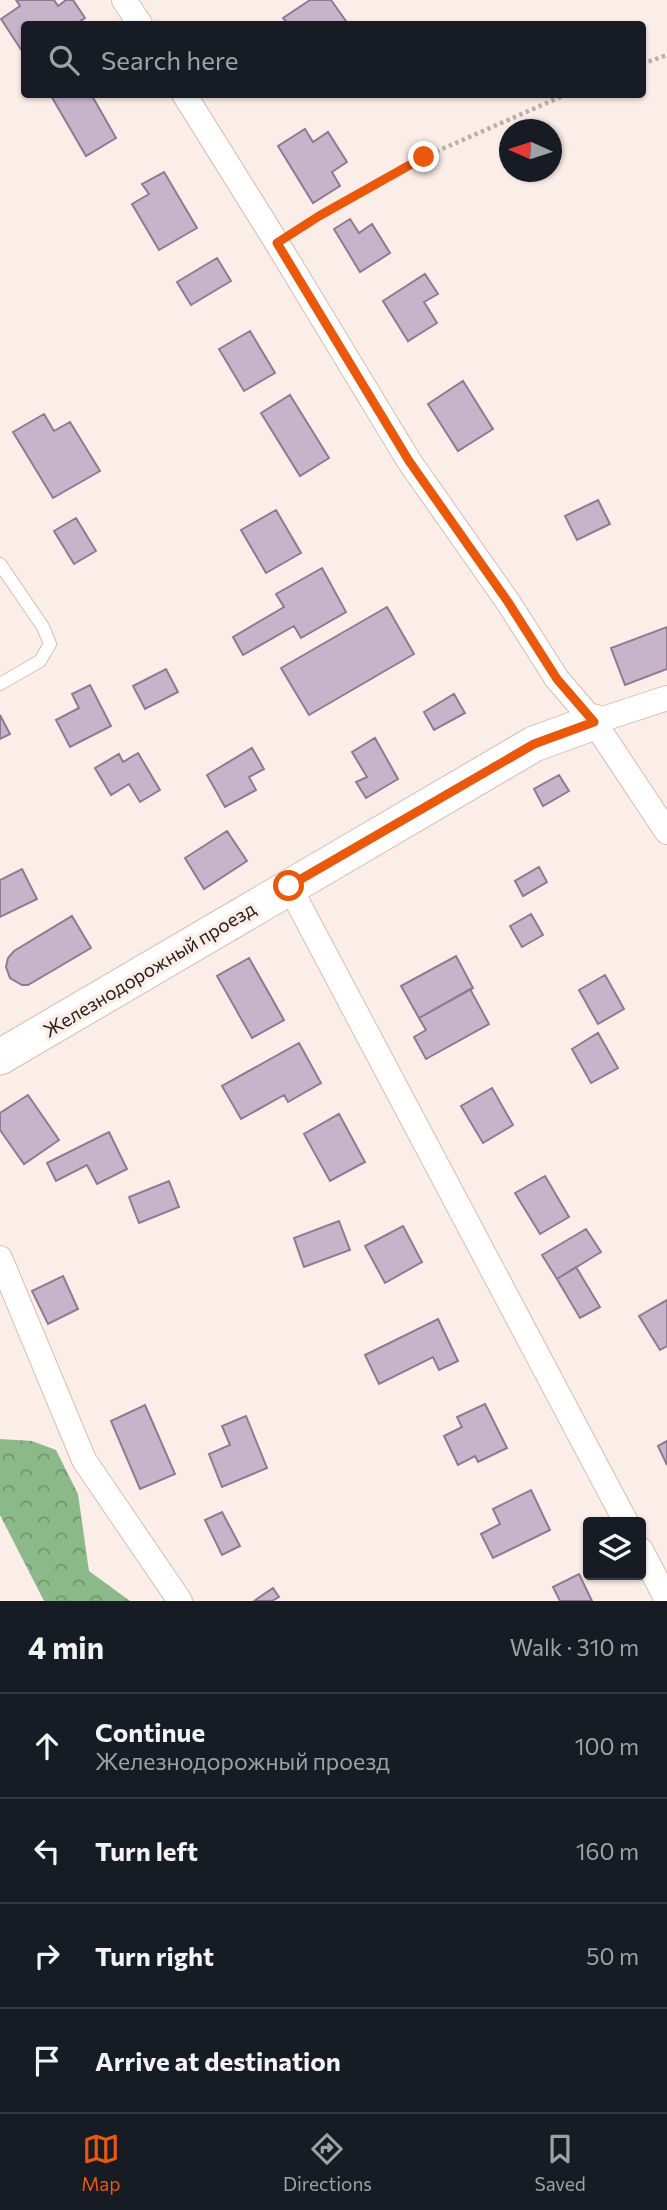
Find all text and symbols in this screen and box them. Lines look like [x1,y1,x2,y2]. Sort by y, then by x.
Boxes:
search box [21,21,646,98]
icon: search [45,41,83,79]
text: Search here [101,44,239,75]
north arrow [499,119,562,182]
route end [408,141,439,172]
route start [273,870,304,901]
street label: Железнодорожный проезд [39,896,259,1042]
map controls [583,1517,646,1580]
button: layers [583,1517,646,1580]
text: 4 min [28,1628,104,1665]
text: Walk · 310 m [510,1633,639,1661]
text: Continue [95,1716,205,1747]
icon: ahead [28,1727,66,1765]
text: 100 m [575,1732,639,1760]
text: Железнодорожный проезд [95,1747,390,1775]
icon: left [28,1832,66,1870]
text: Turn left [95,1835,198,1866]
text: 160 m [576,1837,639,1865]
icon: right [28,1937,66,1975]
text: Turn right [95,1940,214,1971]
text: 50 m [586,1942,639,1970]
icon: arrive [28,2042,66,2080]
text: Arrive at destination [95,2045,341,2076]
tab: Map [81,2130,120,2195]
tab: Directions [283,2130,372,2195]
tab: Saved [534,2130,586,2195]

